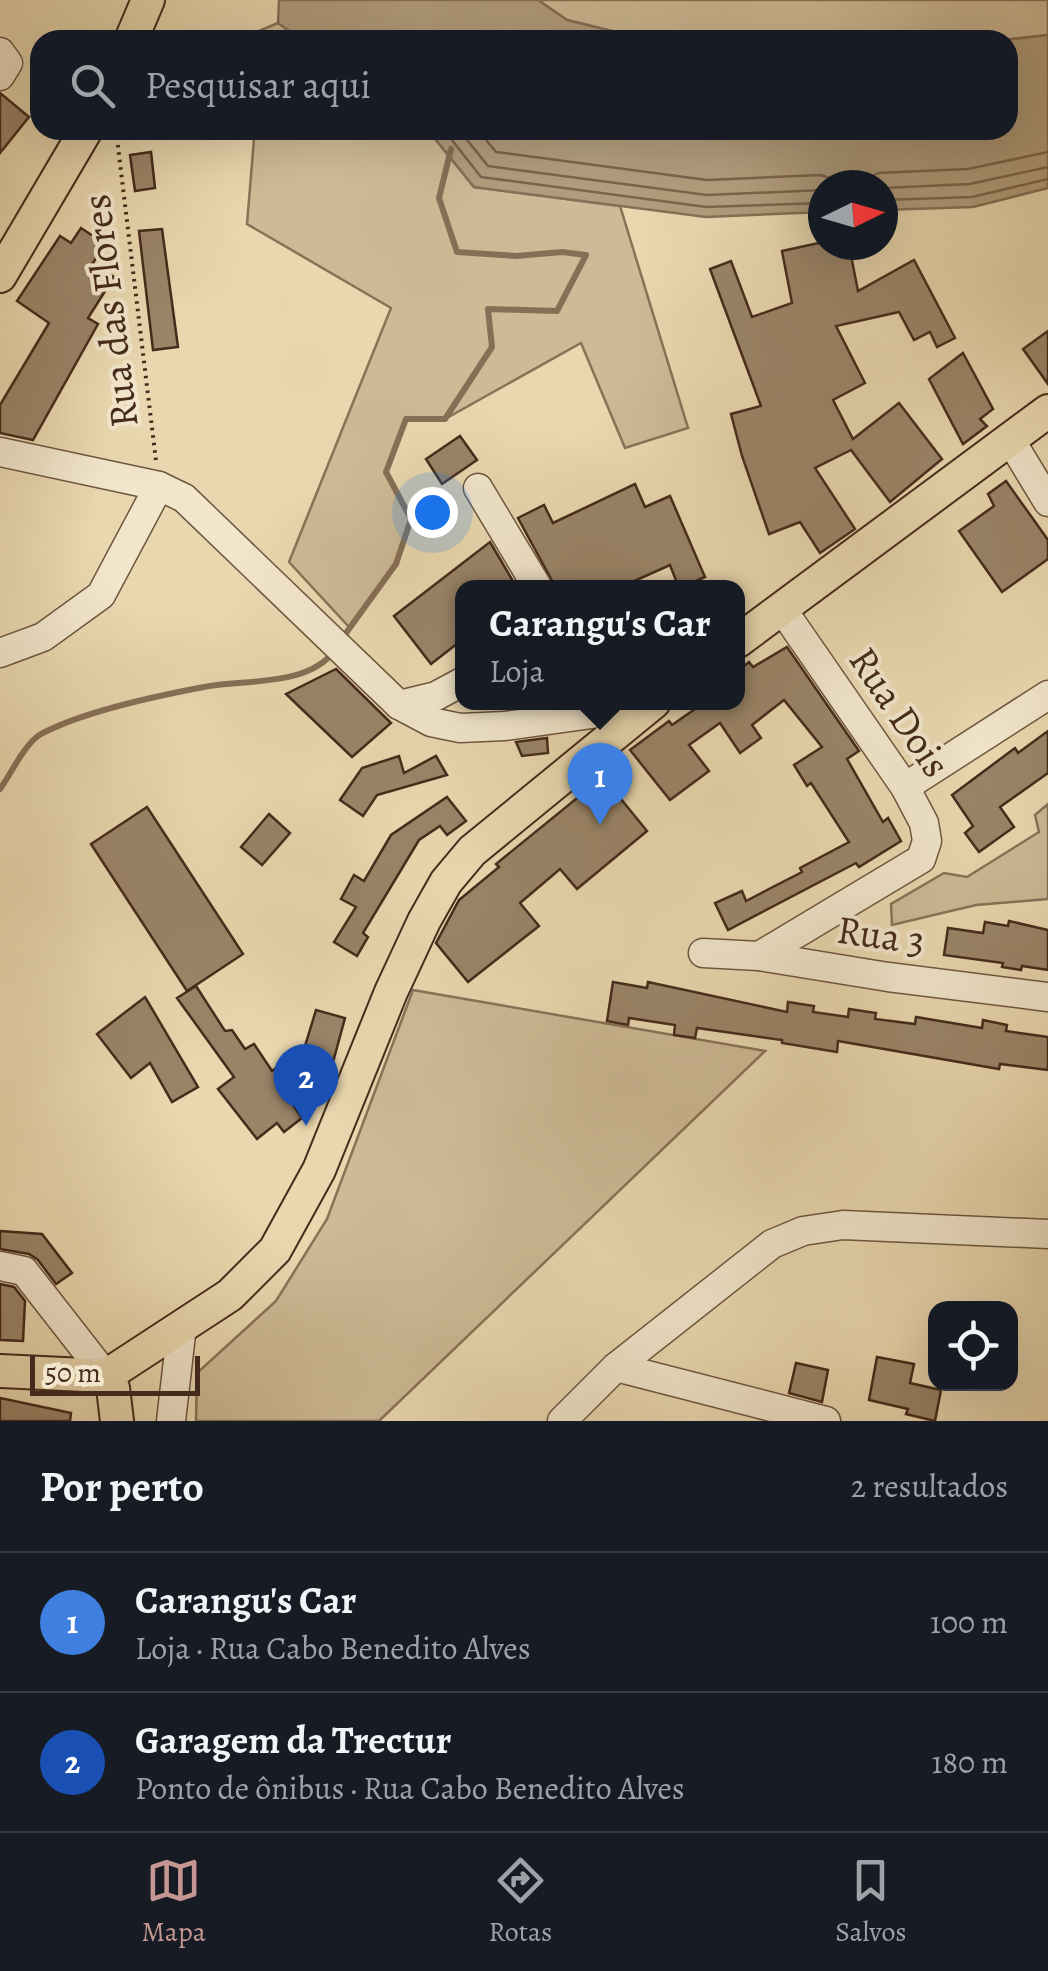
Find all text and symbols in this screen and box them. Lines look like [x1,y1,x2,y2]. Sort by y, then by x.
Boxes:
search box [30,30,1018,140]
icon: search [65,58,120,113]
text: Pesquisar aqui [145,59,371,111]
north arrow [808,170,898,260]
street label: Rua das Flores [68,191,152,431]
your location [407,487,458,538]
popup [455,580,745,710]
text: Carangu's Car [489,597,711,649]
street label: Rua Dois [836,636,964,788]
text: Loja [489,649,544,693]
pin: 1 [568,742,632,825]
street label: Rua 3 [834,902,928,968]
pin: 2 [274,1044,338,1126]
map controls [928,1301,1018,1391]
button: locate [928,1301,1018,1391]
scale bar [30,1351,200,1396]
text: 50 m [45,1354,101,1392]
text: Por perto [40,1458,204,1515]
text: 2 resultados [851,1464,1008,1508]
text: Carangu's Car [135,1574,356,1626]
text: 1 [67,1600,78,1644]
text: 100 m [930,1600,1008,1644]
text: Loja · Rua Cabo Benedito Alves [135,1626,531,1670]
text: Garagem da Trectur [135,1714,451,1766]
text: 2 [65,1740,80,1784]
text: 180 m [932,1740,1008,1784]
text: Ponto de ônibus · Rua Cabo Benedito Alves [135,1766,685,1810]
tab: Mapa [141,1853,206,1951]
tab: Rotas [489,1853,552,1951]
tab: Salvos [835,1853,907,1951]

